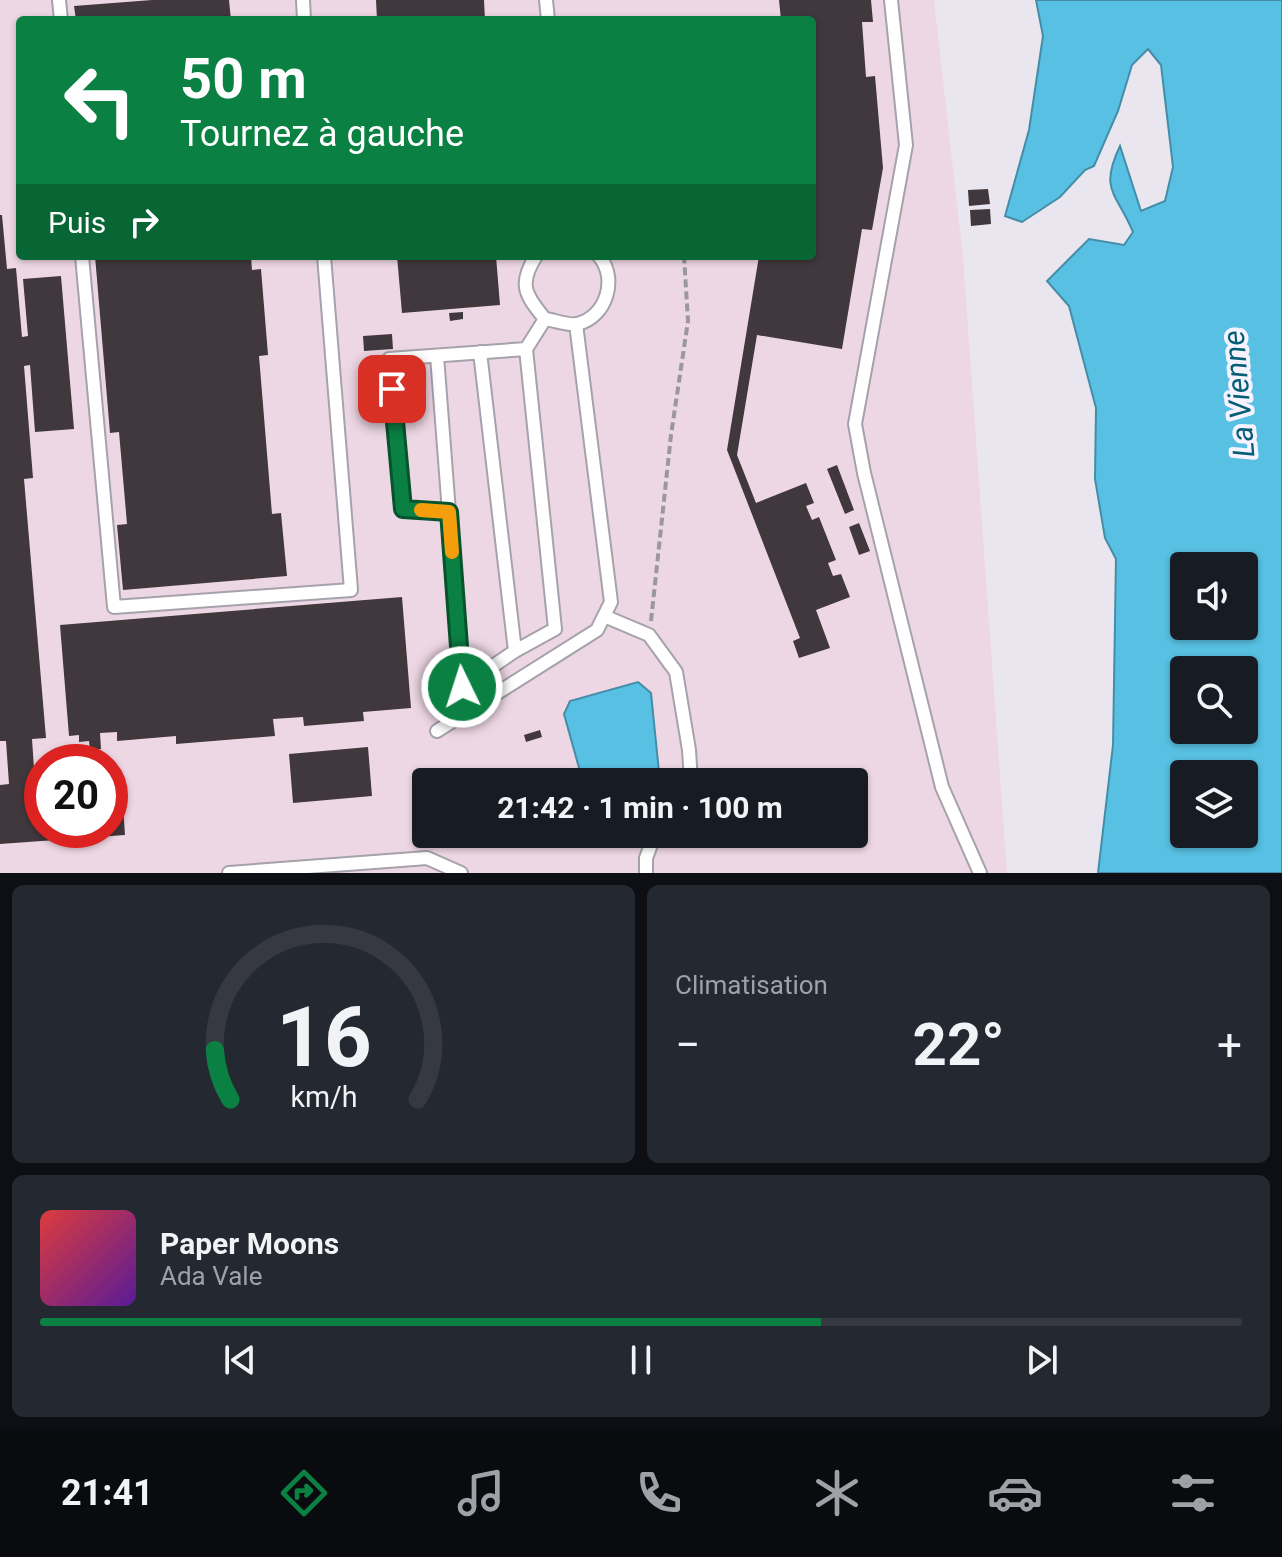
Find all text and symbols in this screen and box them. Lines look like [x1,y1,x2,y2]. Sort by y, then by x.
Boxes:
text: 50 m [180,46,307,112]
icon: left [48,48,152,152]
text: Tournez à gauche [180,113,464,155]
icon: right [122,200,166,244]
text: Puis [48,205,106,240]
water label: La Vienne [1216,329,1261,459]
pin [358,355,426,423]
icon: arrive [370,367,414,411]
map controls [1170,552,1258,848]
button: sound [1170,552,1258,640]
position arrow [420,645,504,729]
button: search [1170,656,1258,744]
speed limit sign: 20 [24,744,128,848]
button: layers [1170,760,1258,848]
text: 21:42 · 1 min · 100 m [497,790,783,825]
text: Climatisation [675,970,828,1000]
text: 16 [276,989,371,1086]
text: 22° [912,1009,1005,1080]
text: − [675,1019,700,1071]
text: + [1217,1019,1242,1071]
text: km/h [290,1080,357,1114]
text: Paper Moons [160,1226,339,1261]
text: Ada Vale [160,1261,262,1291]
icon: previous [218,1338,262,1382]
icon: pause [619,1338,663,1382]
icon: next [1020,1338,1064,1382]
icon: directions [276,1465,332,1521]
icon: music [453,1465,509,1521]
icon: phone [631,1465,687,1521]
icon: climate [809,1465,865,1521]
icon: car [987,1465,1043,1521]
icon: filters [1165,1465,1221,1521]
text: 21:41 [61,1472,154,1514]

